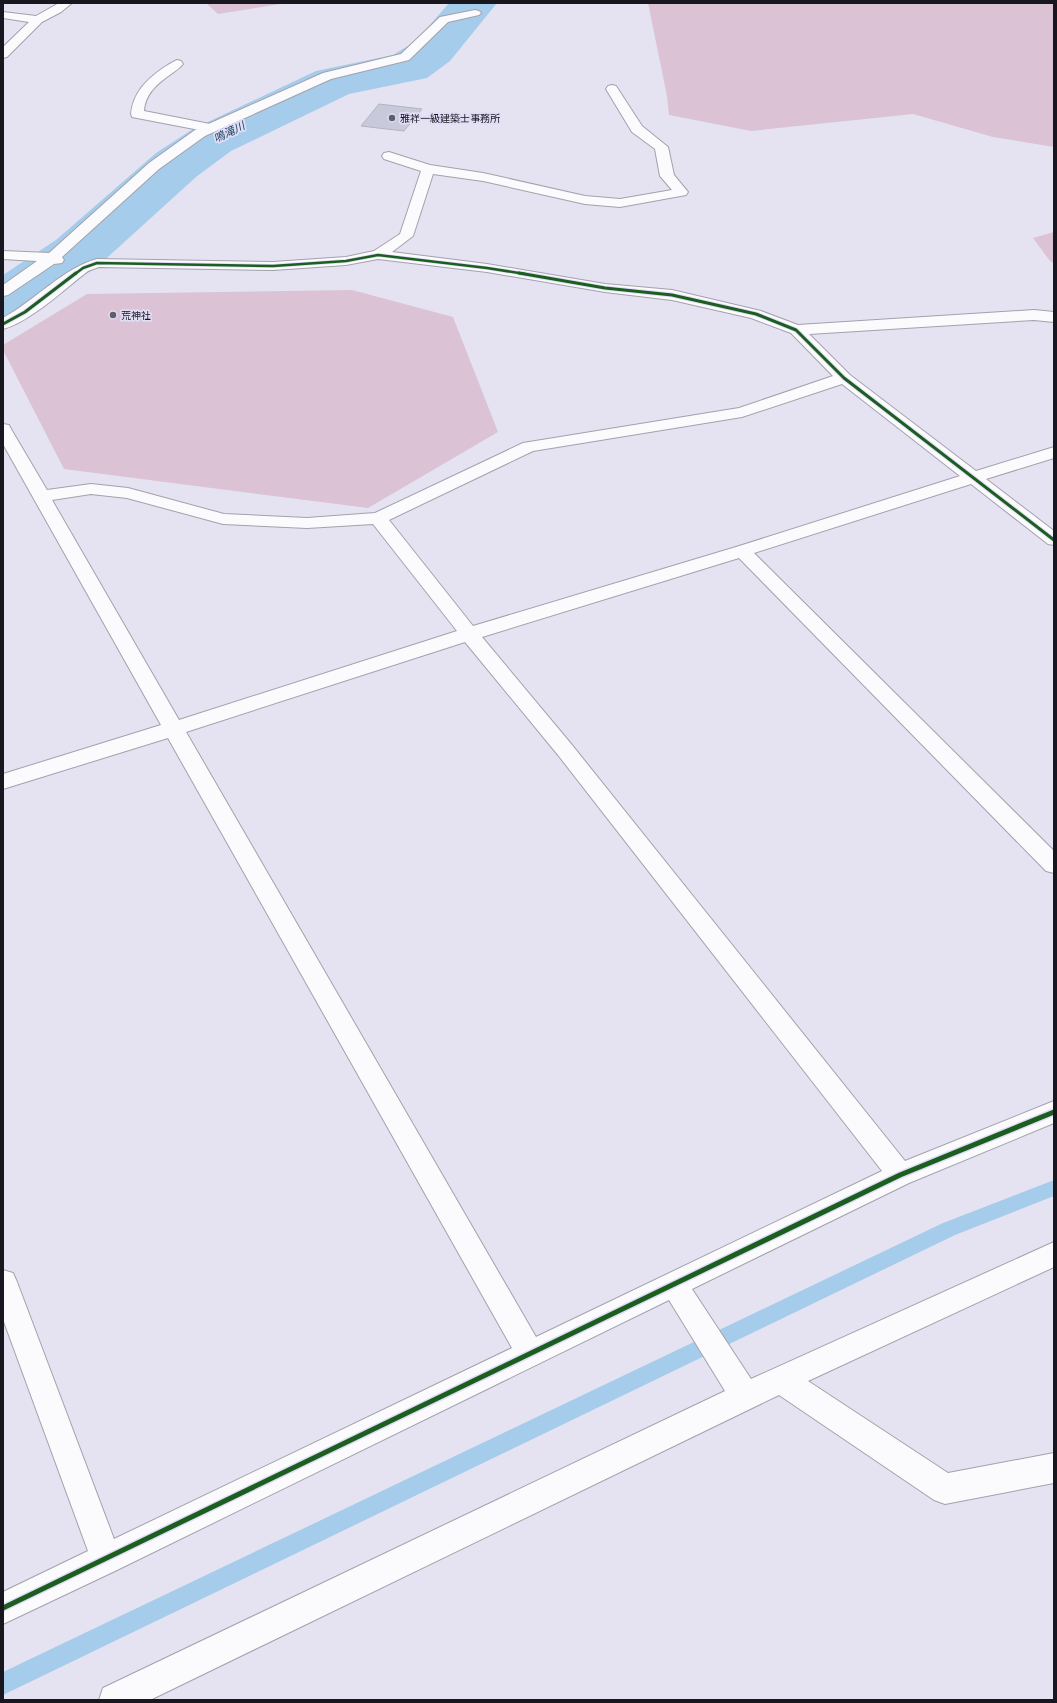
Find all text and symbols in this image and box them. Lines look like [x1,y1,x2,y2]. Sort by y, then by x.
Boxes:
place label: 雅祥一級建築士事務所 [400,112,500,124]
marker: 雅祥一級建築士事務所 [387,113,397,123]
water label: 鳴滝川 [211,118,247,145]
place label: 荒神社 [121,309,151,321]
marker: 荒神社 [108,310,118,320]

